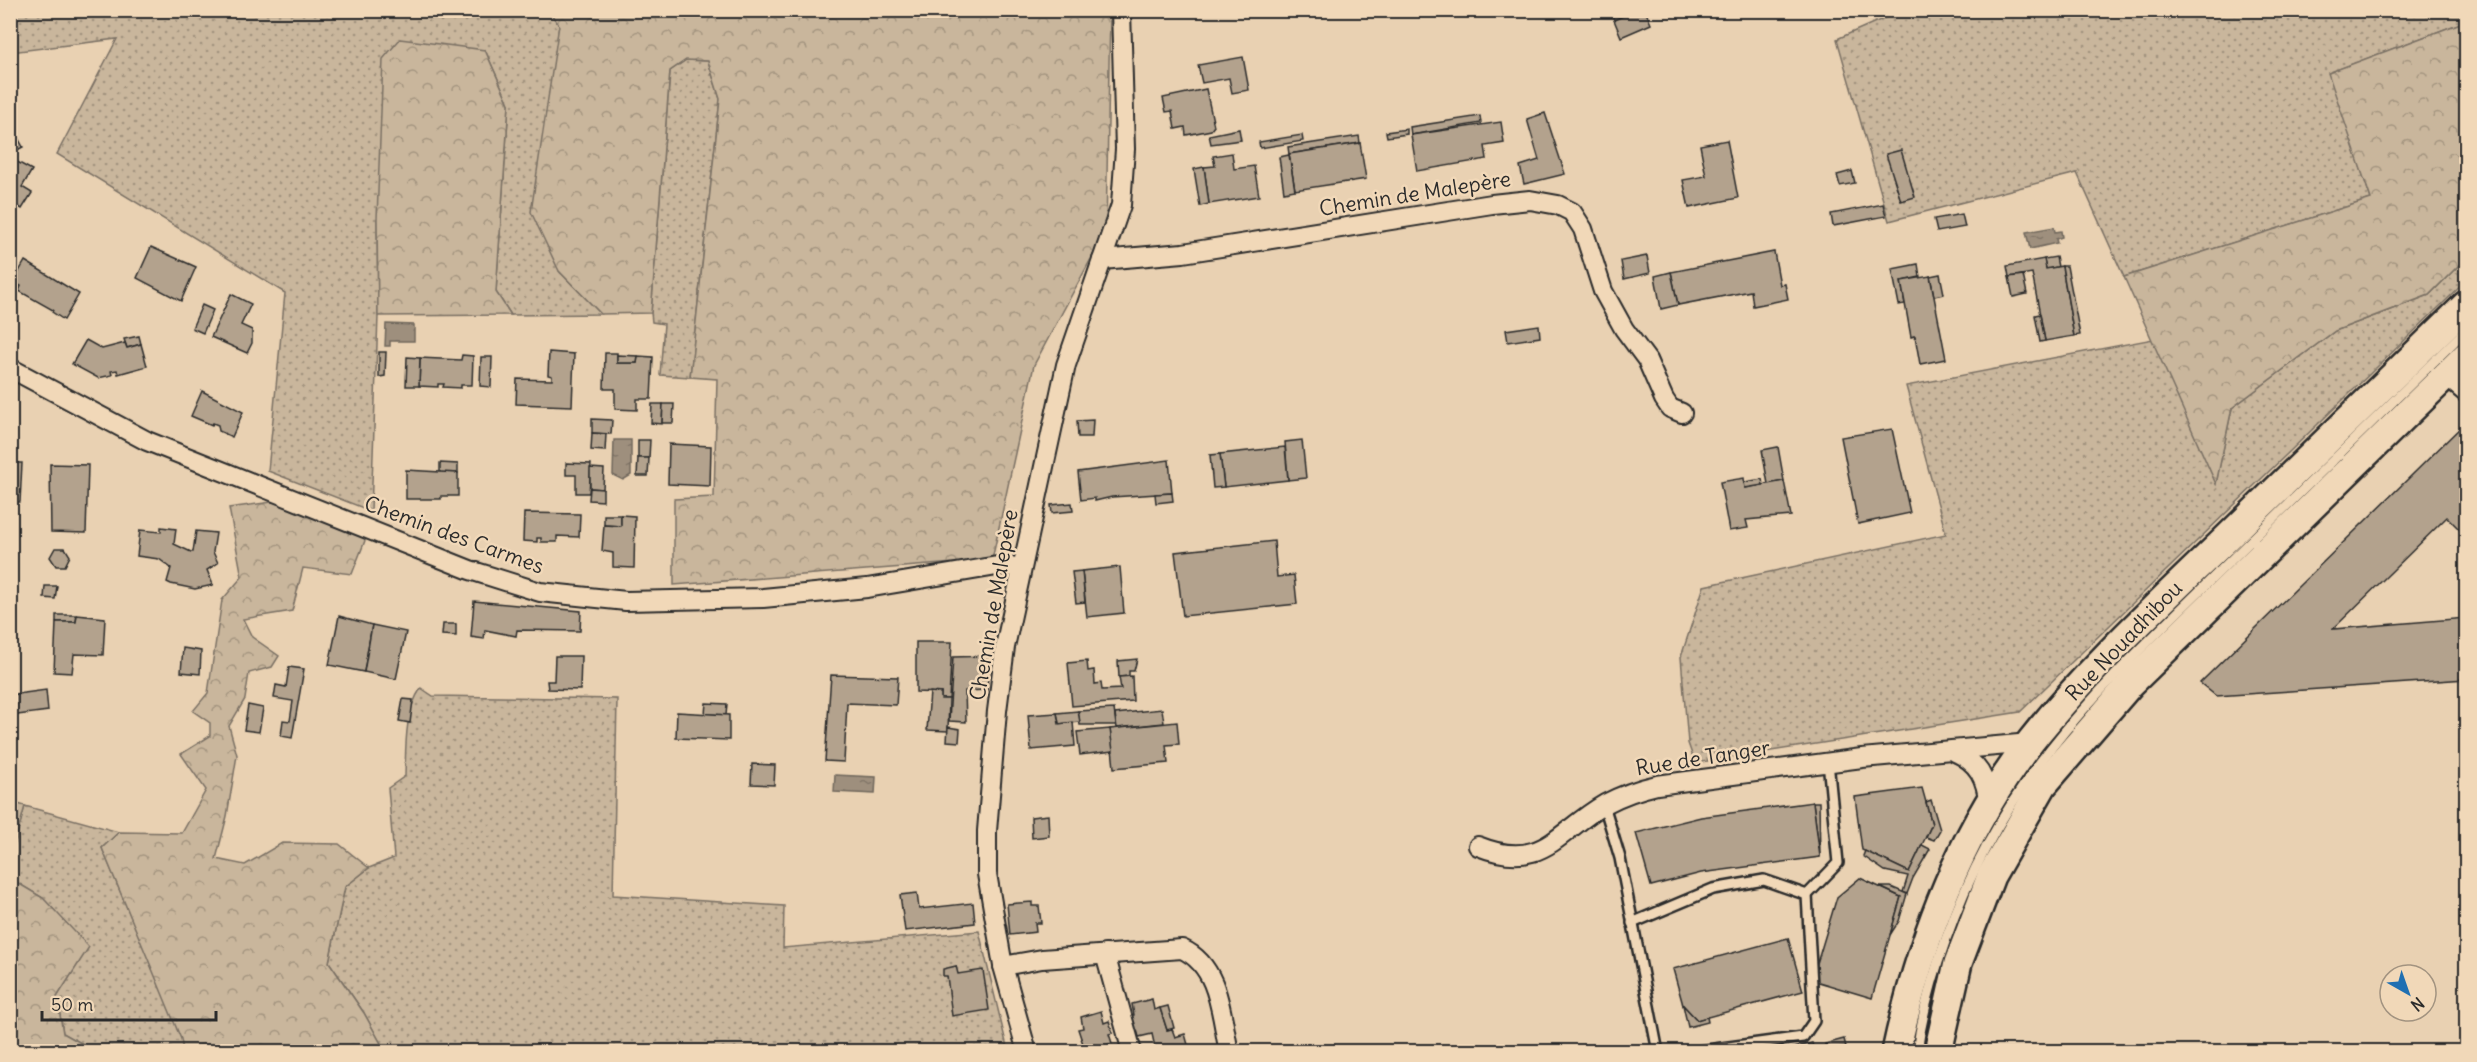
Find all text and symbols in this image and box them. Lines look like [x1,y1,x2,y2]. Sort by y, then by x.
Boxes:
street label: Chemin de Malepère [1317,165,1513,222]
street label: Chemin des Carmes [361,489,548,580]
street label: Chemin de Malepère [963,507,1024,703]
street label: Rue Nouadhibou [2059,575,2188,706]
street label: Rue de Tanger [1634,733,1772,781]
north arrow [2378,963,2438,1023]
scale bar [42,984,216,1022]
text: 50 m [51,993,93,1016]
text: N [2407,993,2428,1016]

